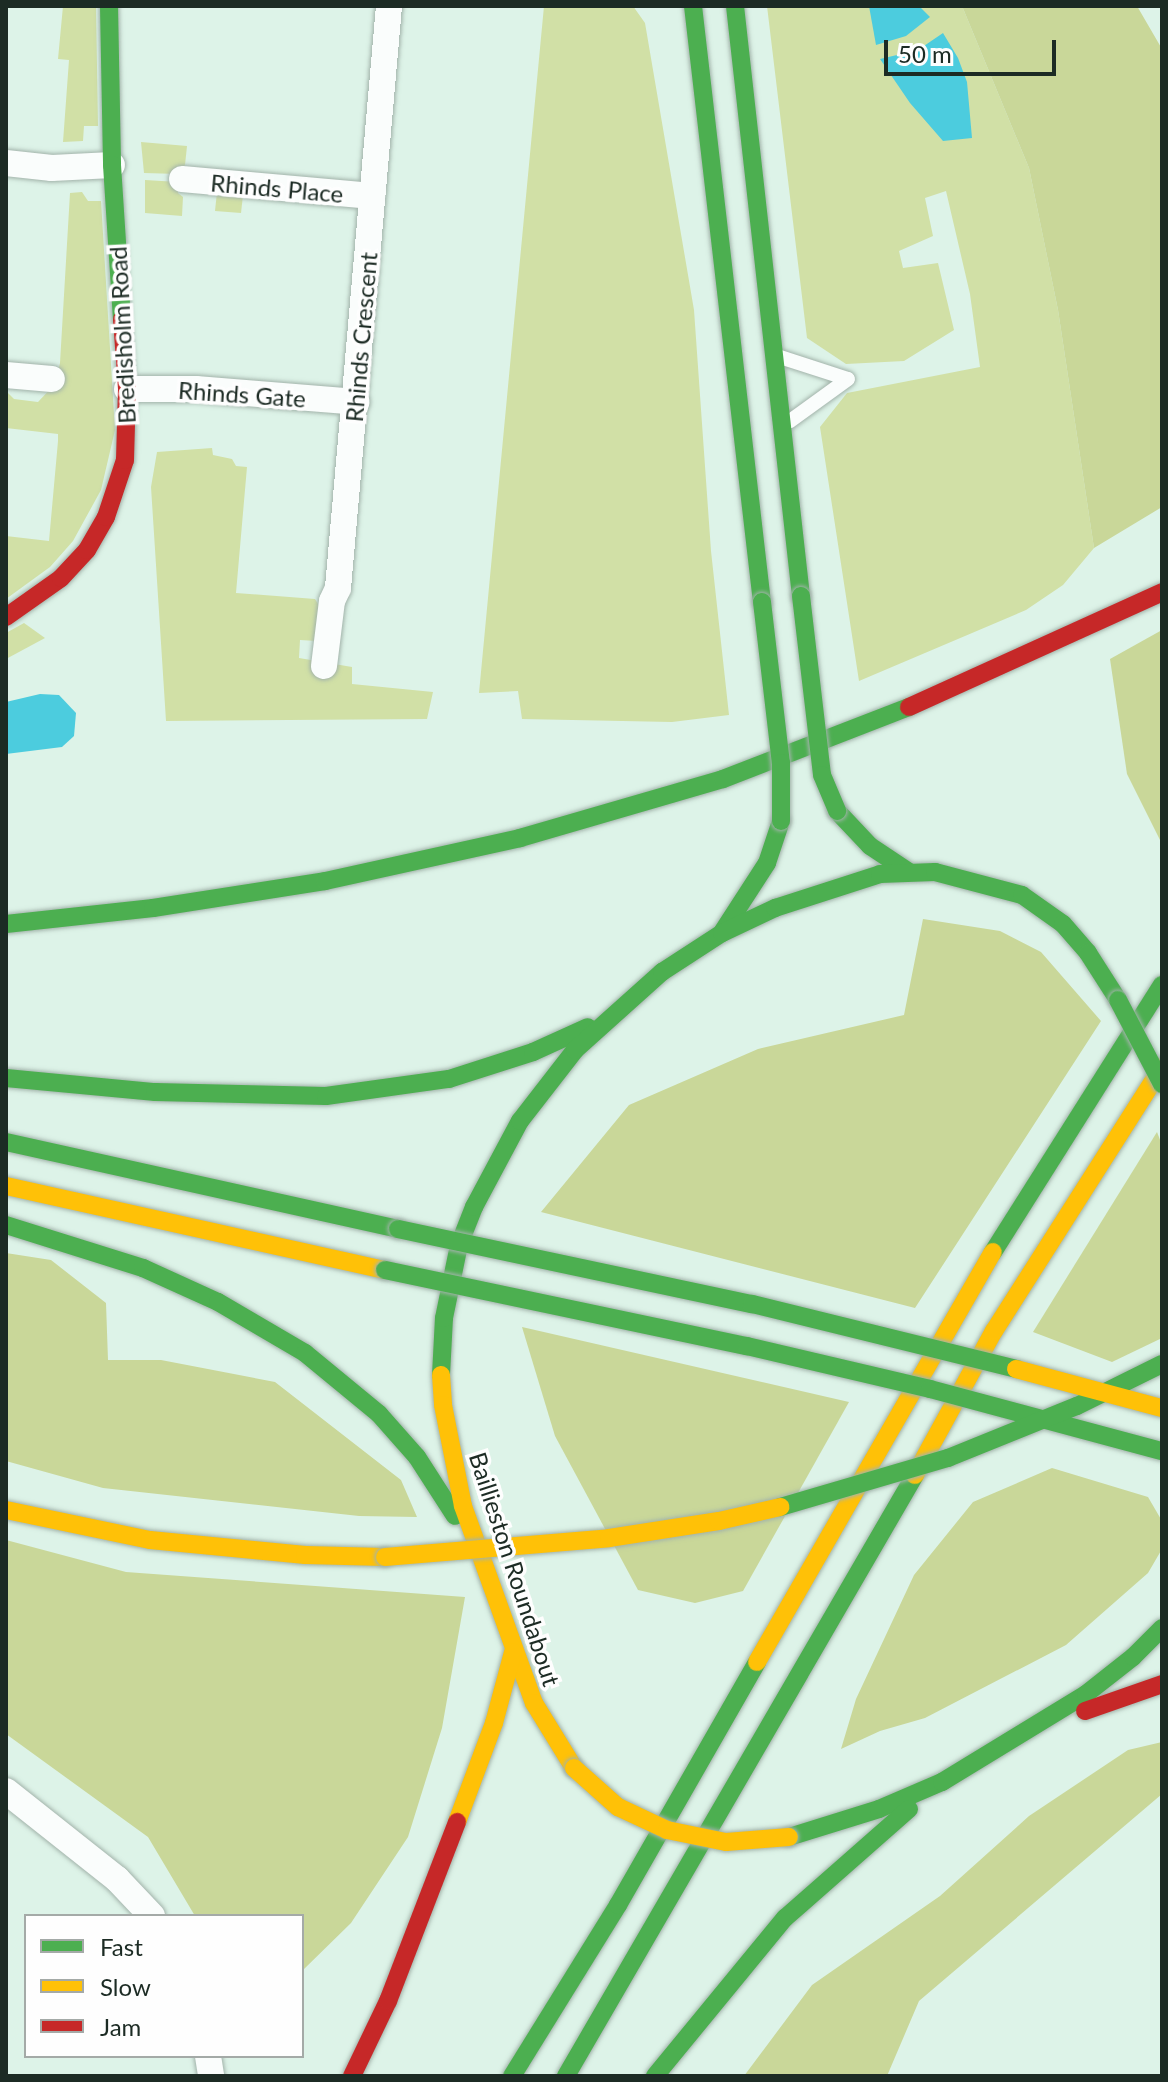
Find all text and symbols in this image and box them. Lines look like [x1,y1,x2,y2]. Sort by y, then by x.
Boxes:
scale bar [888,24,1060,74]
text: 50 m [898,39,952,68]
street label: Rhinds Place [209,168,345,208]
street label: Bredisholm Road [103,246,141,424]
street label: Rhinds Crescent [339,251,383,423]
street label: Rhinds Gate [177,375,307,413]
street label: Baillieston Roundabout [464,1449,566,1689]
legend [24,1914,304,2058]
text: Fast [100,1932,143,1961]
text: Slow [100,1972,151,2001]
text: Jam [100,2012,141,2041]

